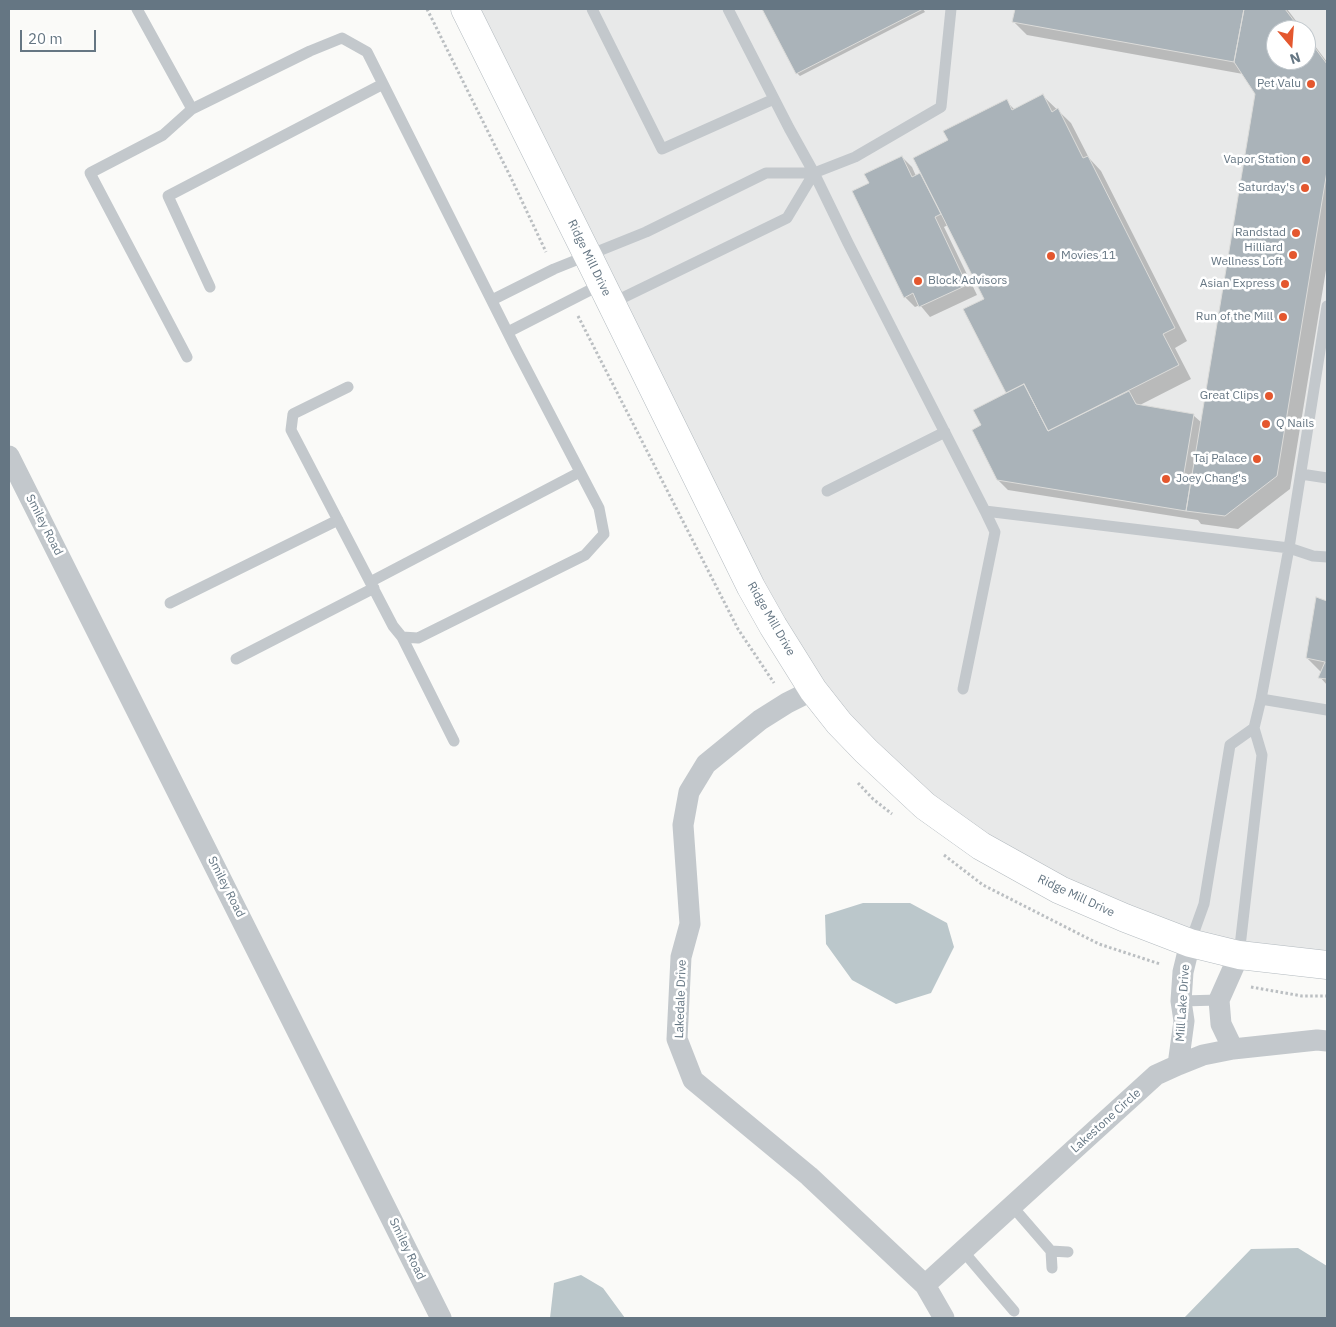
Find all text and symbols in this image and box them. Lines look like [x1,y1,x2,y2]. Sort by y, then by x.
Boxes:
scale bar [22,20,99,52]
north arrow [1266,20,1316,70]
text: 20 m [28,29,63,48]
text: N [1288,48,1303,68]
place label: Pet Valu [1257,77,1301,91]
marker: Pet Valu [1305,78,1317,90]
place label: Vapor Station [1223,153,1296,167]
marker: Vapor Station [1300,154,1312,166]
place label: Saturday's [1238,181,1295,195]
marker: Saturday's [1299,182,1311,194]
street label: Ridge Mill Drive [564,217,614,299]
place label: Randstad [1235,226,1286,240]
marker: Randstad [1290,227,1302,239]
place label: Hilliard Wellness Loft [1211,241,1283,269]
place label: Movies 11 [1061,249,1116,263]
marker: Hilliard Wellness Loft [1287,249,1299,261]
marker: Movies 11 [1045,250,1057,262]
place label: Block Advisors [928,274,1007,288]
marker: Block Advisors [912,275,924,287]
place label: Asian Express [1200,277,1275,291]
marker: Asian Express [1279,278,1291,290]
place label: Run of the Mill [1196,310,1273,324]
marker: Run of the Mill [1277,311,1289,323]
place label: Great Clips [1200,389,1259,403]
marker: Great Clips [1263,390,1275,402]
place label: Q Nails [1276,417,1314,431]
marker: Q Nails [1260,418,1272,430]
place label: Taj Palace [1193,452,1247,466]
marker: Taj Palace [1251,453,1263,465]
place label: Joey Chang's [1176,472,1247,486]
marker: Joey Chang's [1160,473,1172,485]
street label: Smiley Road [22,492,66,558]
street label: Ridge Mill Drive [744,579,798,659]
street label: Smiley Road [204,854,248,920]
street label: Ridge Mill Drive [1035,872,1117,920]
street label: Lakedale Drive [672,959,690,1039]
street label: Mill Lake Drive [1173,964,1193,1042]
street label: Lakestone Circle [1068,1086,1144,1156]
street label: Smiley Road [386,1216,428,1282]

